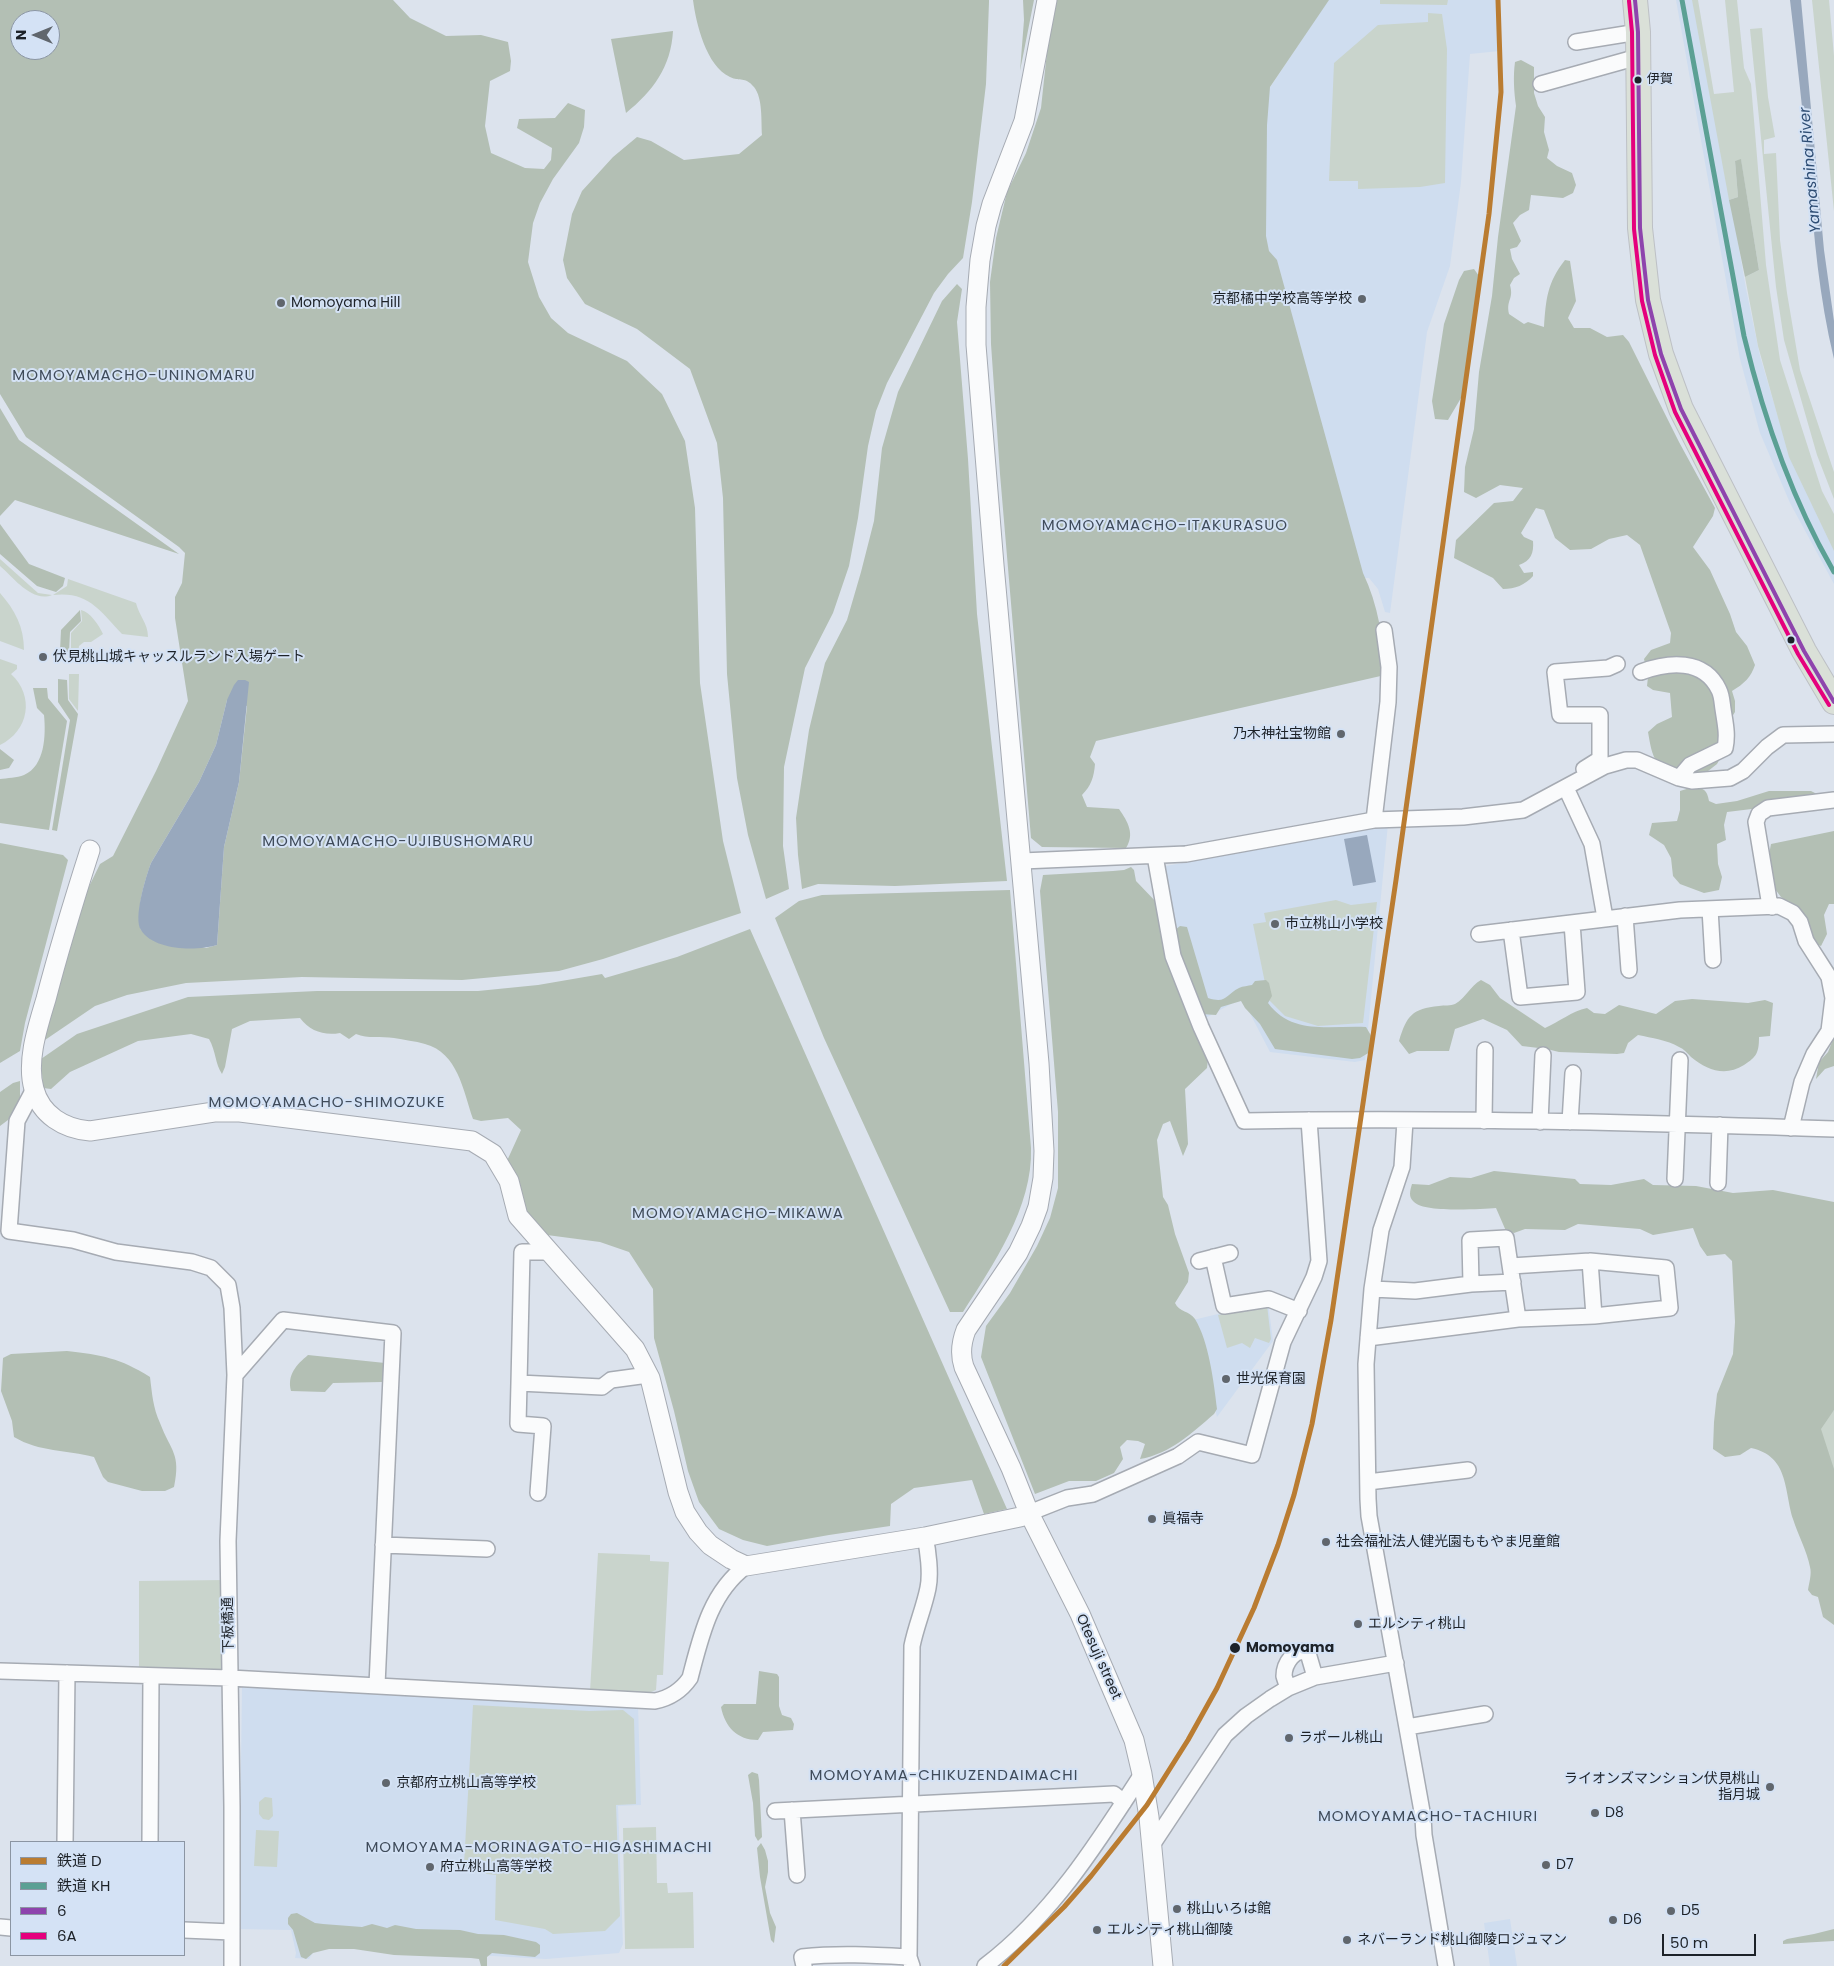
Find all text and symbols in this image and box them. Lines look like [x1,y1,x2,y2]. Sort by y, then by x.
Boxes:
north arrow [10,10,60,60]
text: N [11,30,31,40]
place label: 伊賀 [1647,72,1673,88]
marker: 伊賀 [1633,75,1643,85]
water label: Yamashina River [1797,106,1825,234]
place label: 京都橘中学校高等学校 [1212,291,1352,307]
marker: 京都橘中学校高等学校 [1356,293,1368,305]
place label: Momoyama Hill [291,295,400,311]
marker: Momoyama Hill [275,297,287,309]
district label: MOMOYAMACHO-UNINOMARU [10,367,258,385]
district label: MOMOYAMACHO-ITAKURASUO [1039,517,1291,535]
unlabelled marker [1786,635,1796,645]
place label: 伏見桃山城キャッスルランド入場ゲート [53,649,305,665]
marker: 伏見桃山城キャッスルランド入場ゲート [37,651,49,663]
place label: 乃木神社宝物館 [1233,726,1331,742]
marker: 乃木神社宝物館 [1335,728,1347,740]
district label: MOMOYAMACHO-UJIBUSHOMARU [259,833,537,851]
place label: 市立桃山小学校 [1285,916,1383,932]
marker: 市立桃山小学校 [1269,918,1281,930]
district label: MOMOYAMACHO-SHIMOZUKE [206,1094,448,1112]
district label: MOMOYAMACHO-MIKAWA [630,1205,846,1223]
place label: 世光保育園 [1236,1371,1306,1387]
marker: 世光保育園 [1220,1373,1232,1385]
place label: 眞福寺 [1162,1511,1204,1527]
marker: 眞福寺 [1146,1513,1158,1525]
place label: 社会福祉法人健光園ももやま児童館 [1336,1534,1560,1550]
marker: 社会福祉法人健光園ももやま児童館 [1320,1536,1332,1548]
street label: 下板橋通 [220,1597,238,1653]
street label: Otesuji street [1072,1612,1124,1702]
place label: エルシティ桃山 [1368,1616,1466,1632]
marker: エルシティ桃山 [1352,1618,1364,1630]
place label: Momoyama [1246,1640,1334,1656]
marker: Momoyama [1228,1641,1242,1655]
place label: ラポール桃山 [1299,1730,1383,1746]
marker: ラポール桃山 [1283,1732,1295,1744]
district label: MOMOYAMA-CHIKUZENDAIMACHI [806,1767,1082,1785]
place label: ライオンズマンション伏見桃山 指月城 [1564,1771,1760,1804]
place label: 京都府立桃山高等学校 [396,1775,536,1791]
marker: 京都府立桃山高等学校 [380,1777,392,1789]
marker: ライオンズマンション伏見桃山 指月城 [1764,1781,1776,1793]
place label: D8 [1605,1805,1624,1821]
marker: D8 [1589,1807,1601,1819]
district label: MOMOYAMACHO-TACHIURI [1315,1808,1541,1826]
district label: MOMOYAMA-MORINAGATO-HIGASHIMACHI [361,1839,717,1857]
legend [10,1841,185,1956]
text: 鉄道 D [57,1850,102,1871]
place label: D7 [1556,1857,1574,1873]
place label: 府立桃山高等学校 [440,1859,552,1875]
marker: D7 [1540,1859,1552,1871]
marker: 府立桃山高等学校 [424,1861,436,1873]
text: 鉄道 KH [57,1875,110,1896]
text: 6 [57,1900,67,1921]
place label: 桃山いろは館 [1187,1901,1271,1917]
marker: 桃山いろは館 [1171,1903,1183,1915]
place label: D5 [1681,1903,1700,1919]
marker: D5 [1665,1905,1677,1917]
place label: D6 [1623,1912,1642,1928]
marker: D6 [1607,1914,1619,1926]
place label: エルシティ桃山御陵 [1107,1922,1233,1938]
marker: エルシティ桃山御陵 [1091,1924,1103,1936]
scale bar [1664,1924,1758,1956]
text: 6A [57,1925,77,1946]
place label: ネバーランド桃山御陵ロジュマン [1357,1932,1567,1948]
text: 50 m [1670,1932,1708,1953]
marker: ネバーランド桃山御陵ロジュマン [1341,1934,1353,1946]

